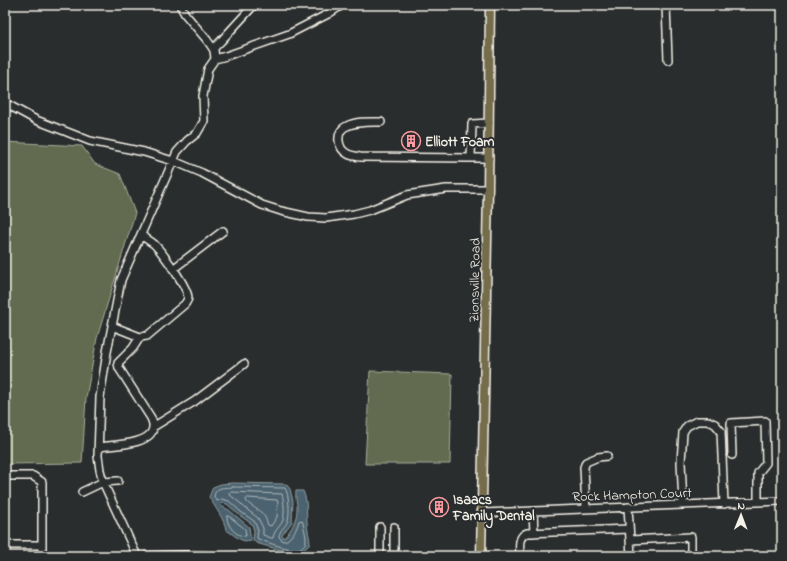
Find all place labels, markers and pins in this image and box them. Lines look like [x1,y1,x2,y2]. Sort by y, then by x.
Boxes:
building icon: Elliott Foam [400,130,422,152]
place label: Elliott Foam [425,132,495,153]
place label: Isaacs Family Dental [452,490,535,529]
building icon: Isaacs Family Dental [428,496,450,518]

